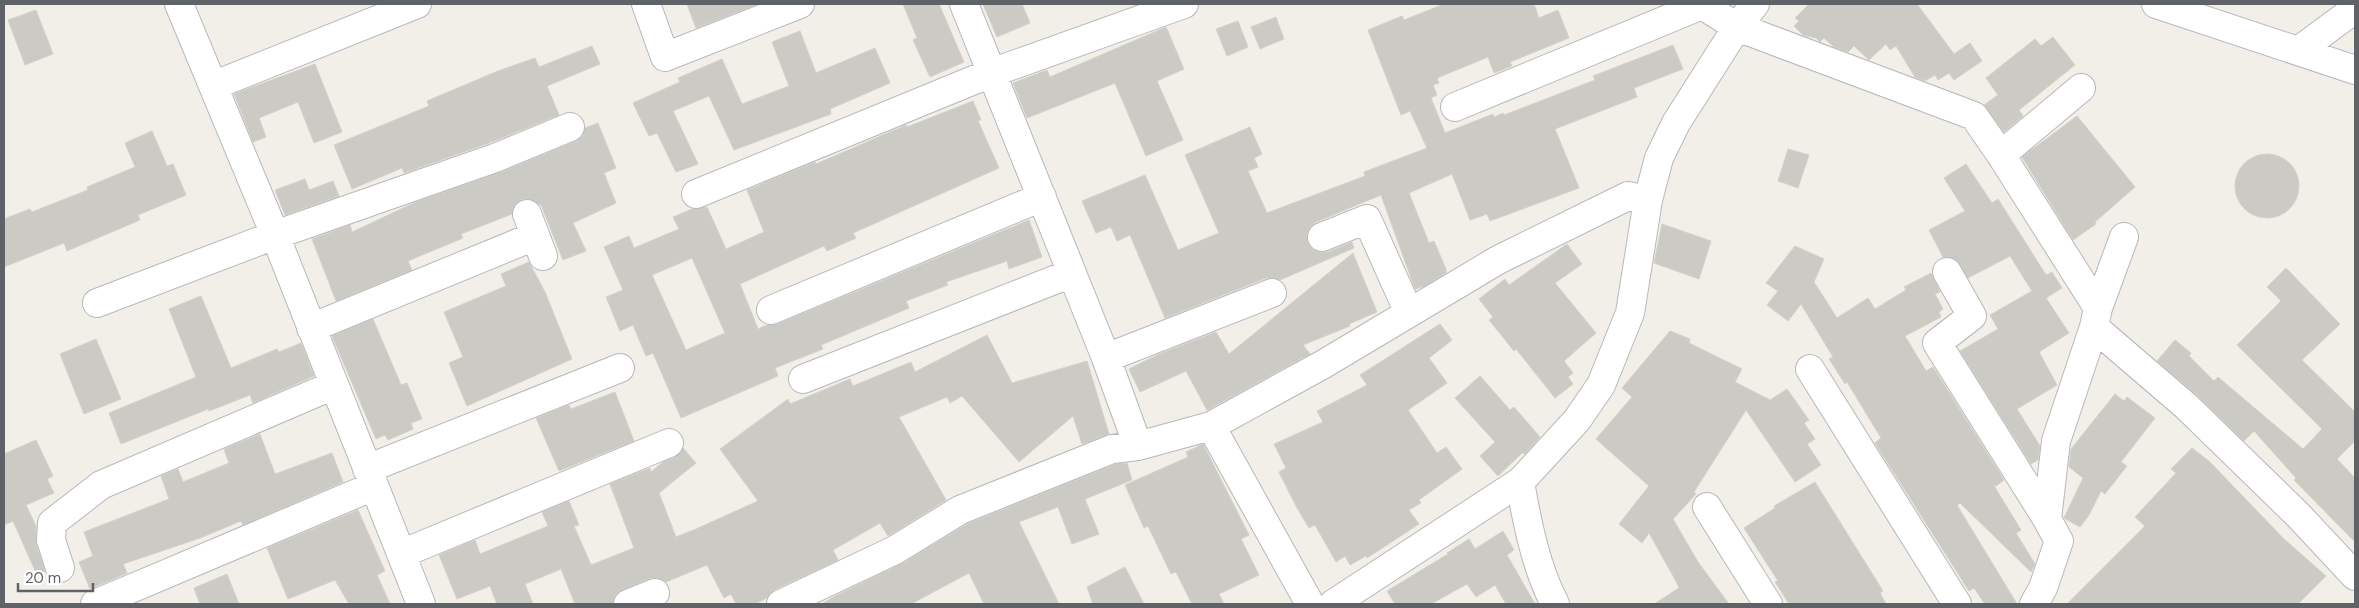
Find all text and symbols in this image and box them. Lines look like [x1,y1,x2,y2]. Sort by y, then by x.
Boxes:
scale bar [18,560,92,592]
text: 20 m [25,568,61,588]

